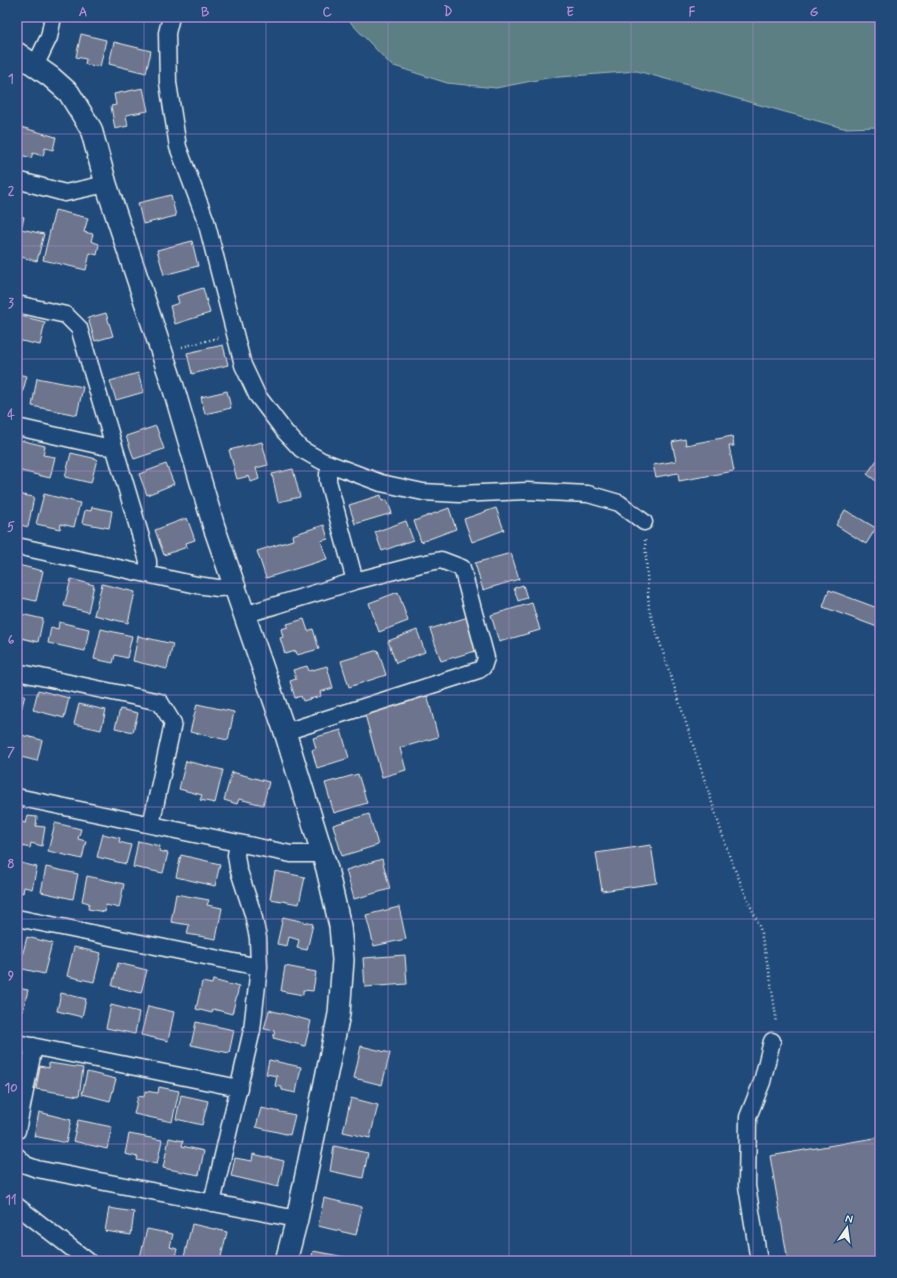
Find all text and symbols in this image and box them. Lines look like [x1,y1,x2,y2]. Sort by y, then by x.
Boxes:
text: A [79,4,87,21]
text: B [201,4,210,21]
text: C [322,4,332,21]
text: D [444,4,453,21]
text: E [566,4,574,21]
text: F [689,4,696,21]
text: G [810,4,819,21]
text: 1 [8,71,14,88]
text: 2 [8,183,15,200]
text: 3 [8,295,14,312]
text: 4 [7,407,15,424]
text: 5 [7,519,15,536]
text: 6 [8,632,15,649]
text: 7 [7,744,15,761]
text: 8 [7,856,15,873]
text: 9 [8,968,15,985]
text: 10 [4,1080,18,1097]
text: 11 [5,1192,17,1209]
north arrow [827,1208,867,1248]
text: N [844,1212,854,1227]

